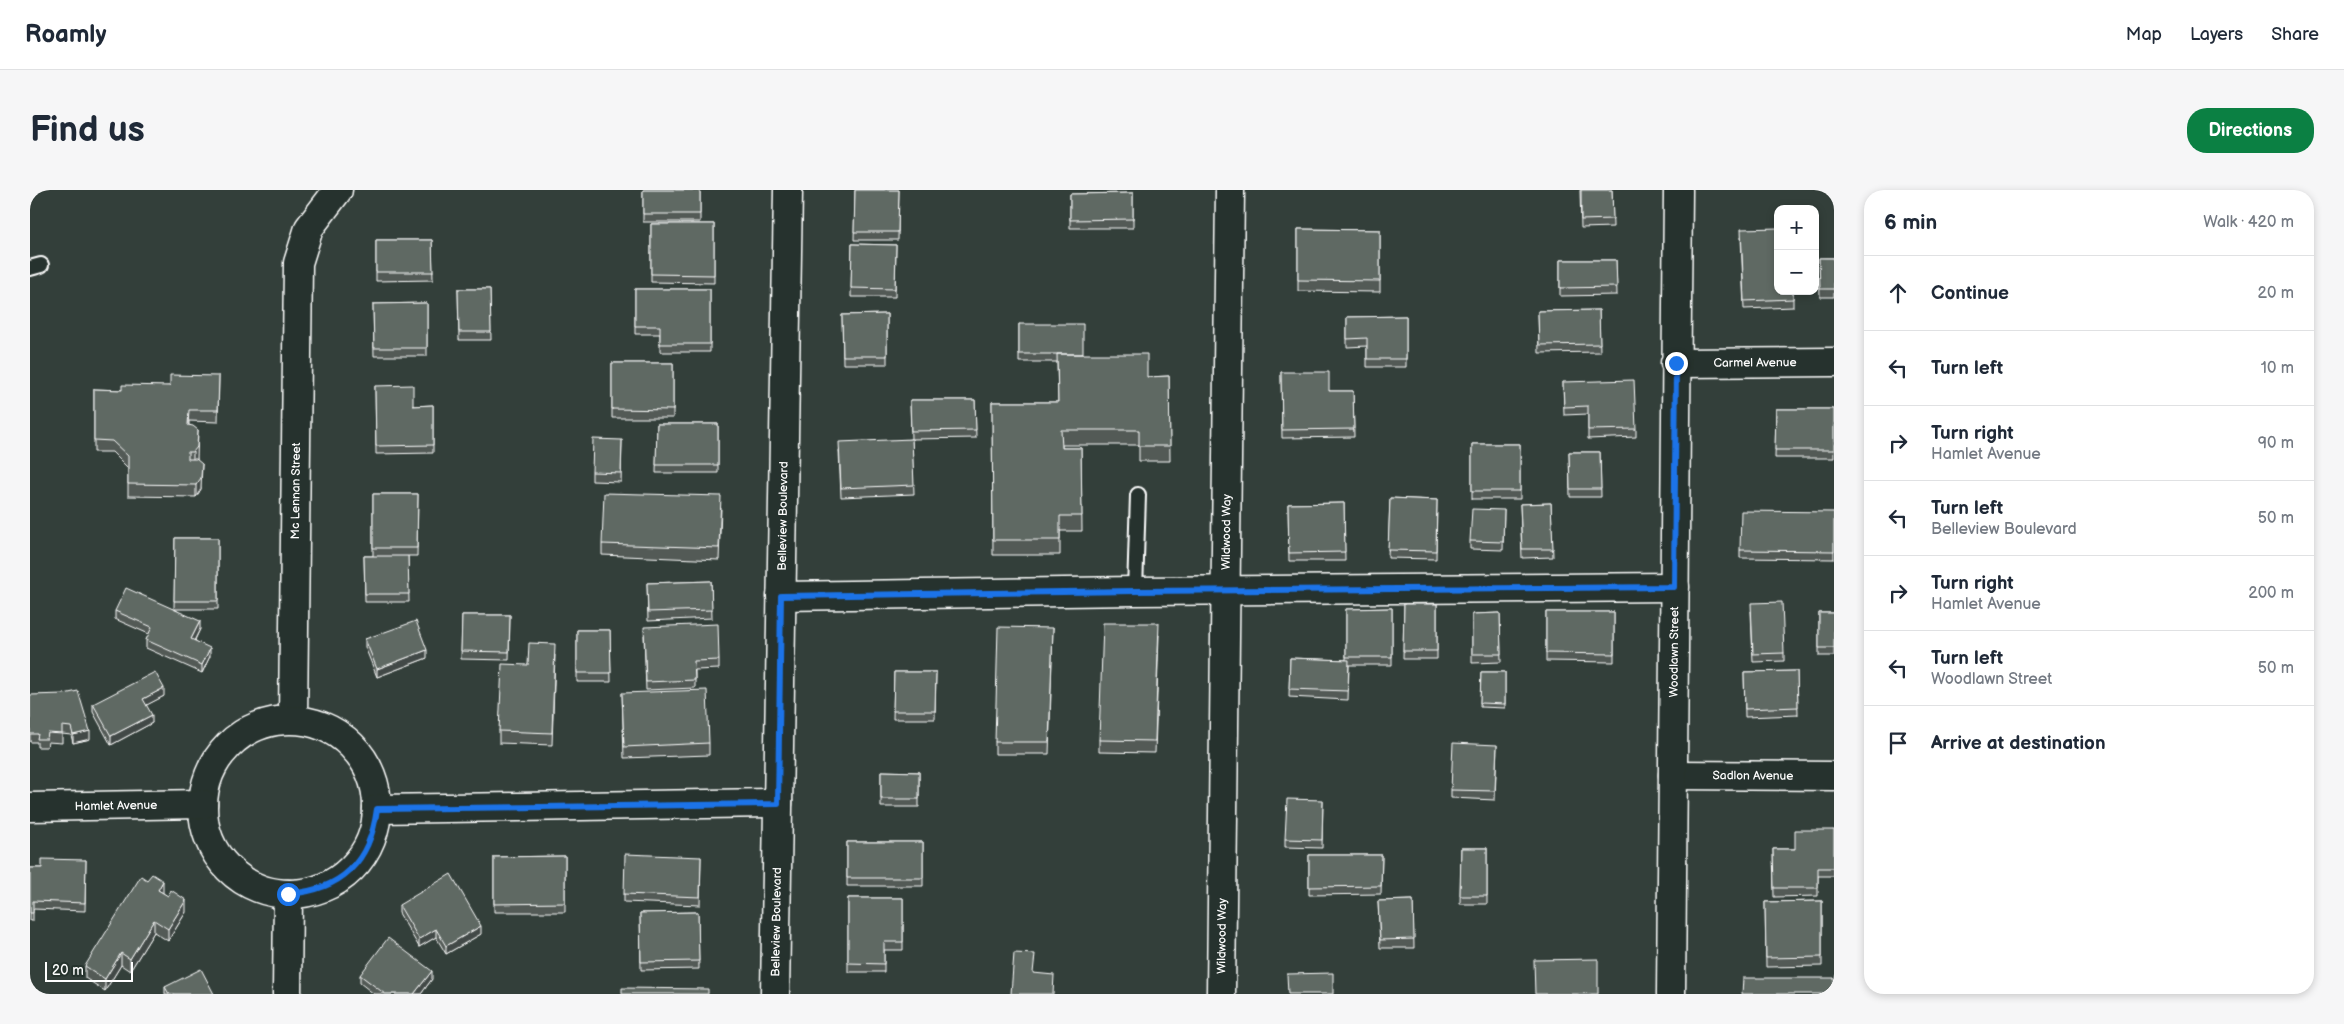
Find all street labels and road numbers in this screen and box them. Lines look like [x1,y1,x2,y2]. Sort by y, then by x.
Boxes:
street label: Carmel Avenue [1713,355,1797,370]
street label: Mc Lennan Street [287,442,304,539]
street label: Belleview Boulevard [774,461,791,571]
street label: Wildwood Way [1218,493,1234,570]
street label: Woodlawn Street [1666,606,1682,698]
street label: Sadlon Avenue [1713,768,1793,783]
street label: Hamlet Avenue [75,797,157,814]
street label: Belleview Boulevard [768,867,785,977]
street label: Wildwood Way [1214,897,1230,974]

